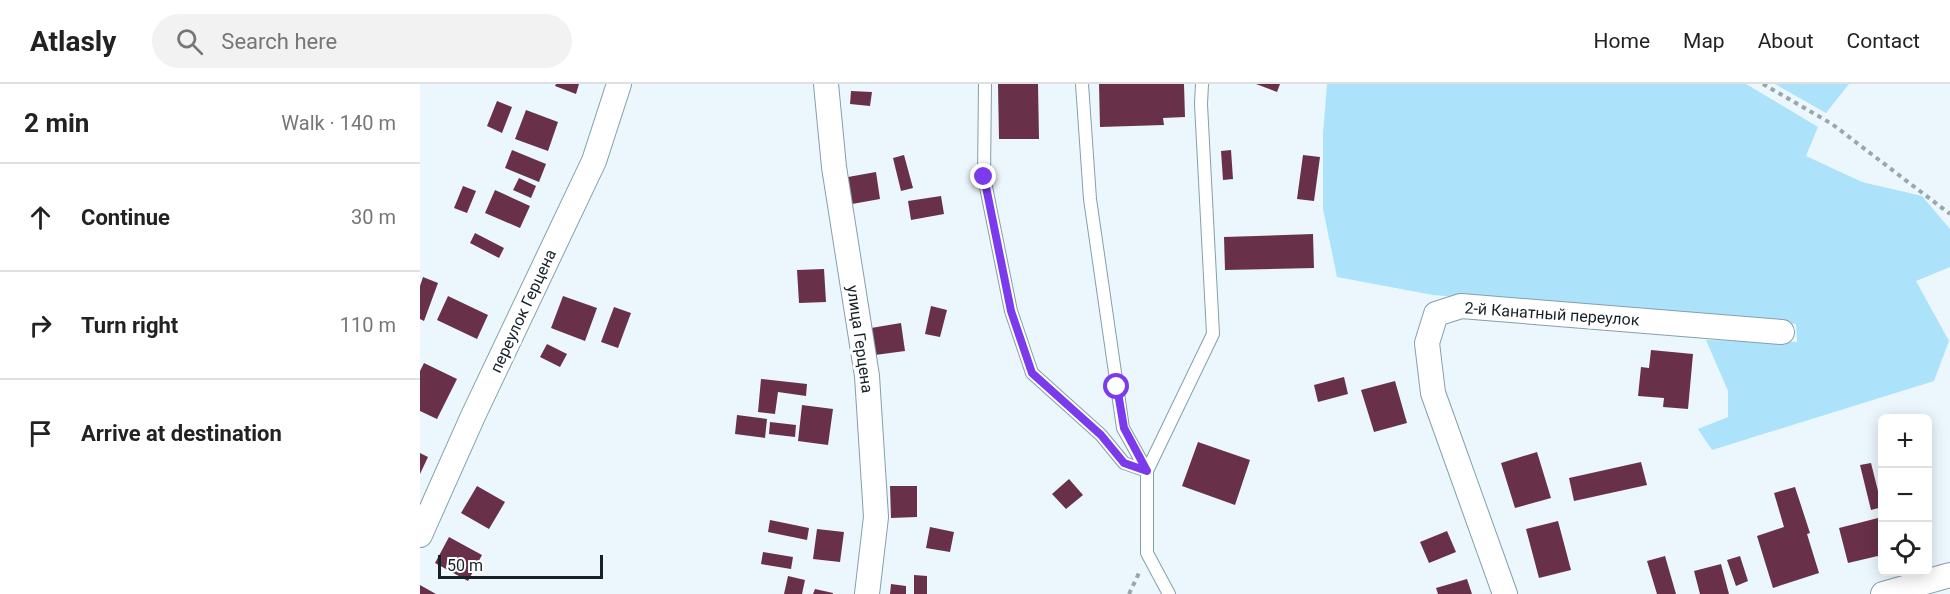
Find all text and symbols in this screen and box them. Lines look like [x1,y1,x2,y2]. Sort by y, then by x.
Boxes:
search box [152,14,572,68]
text: Atlasly [30,25,116,58]
icon: search [173,25,206,58]
text: Search here [221,29,337,54]
text: Home [1594,29,1650,53]
text: Map [1683,29,1725,53]
text: About [1758,29,1814,53]
text: Contact [1847,29,1920,53]
text: 2 min [24,108,89,138]
text: Walk · 140 m [281,111,396,135]
route end [970,163,996,189]
icon: ahead [24,201,57,234]
text: Continue [81,205,170,230]
text: 30 m [351,205,396,229]
street label: переулок Герцена [486,246,560,376]
street label: улица Герцена [843,284,877,394]
street label: 2-й Канатный переулок [1464,298,1640,330]
icon: right [24,309,57,342]
text: Turn right [81,313,178,338]
text: 110 m [340,313,396,337]
route start [1103,373,1129,399]
map controls [1878,414,1932,576]
button: + [1878,414,1932,468]
icon: arrive [24,417,57,450]
text: Arrive at destination [81,421,282,446]
button: − [1878,468,1932,522]
button: locate [1878,522,1932,576]
scale bar [438,552,603,580]
text: 50 m [447,556,483,575]

